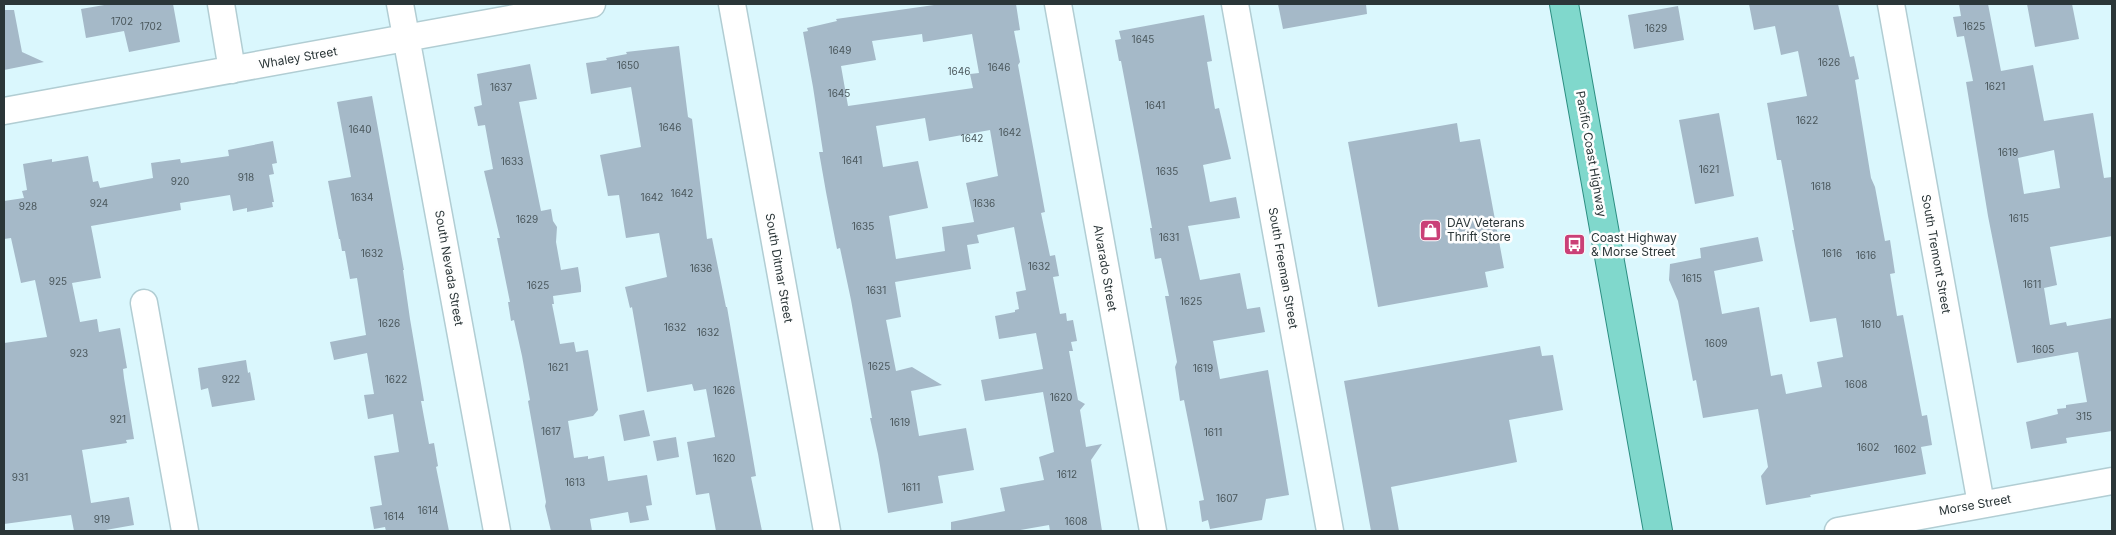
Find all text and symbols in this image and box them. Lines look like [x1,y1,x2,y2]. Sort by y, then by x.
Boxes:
house number: 1702 [111,15,133,27]
house number: 1702 [140,20,162,32]
house number: 1625 [1963,20,1985,32]
house number: 1629 [1645,22,1667,34]
house number: 1645 [1132,33,1154,45]
street label: Whaley Street [258,43,338,72]
house number: 1649 [829,44,851,56]
house number: 1626 [1818,56,1840,68]
house number: 1650 [617,59,639,71]
house number: 1646 [988,61,1010,73]
house number: 1646 [948,65,970,77]
house number: 1621 [1985,80,2005,92]
house number: 1637 [490,81,512,93]
house number: 1645 [828,87,850,99]
street label: Pacific Coast Highway [1573,90,1610,218]
house number: 1641 [1145,99,1165,111]
house number: 1622 [1796,114,1818,126]
house number: 1646 [659,121,681,133]
house number: 1640 [348,123,372,135]
house number: 1642 [999,126,1021,138]
house number: 1642 [961,132,983,144]
house number: 1619 [1998,146,2018,158]
house number: 1641 [842,154,862,166]
house number: 1633 [501,155,523,167]
house number: 1621 [1699,163,1719,175]
house number: 1635 [1156,165,1178,177]
house number: 918 [238,171,254,183]
house number: 920 [171,175,189,187]
house number: 1618 [1811,180,1831,192]
house number: 1642 [671,187,693,199]
house number: 1634 [351,191,373,203]
house number: 1642 [641,191,663,203]
street label: South Tremont Street [1919,193,1954,315]
house number: 924 [90,197,108,209]
house number: 1636 [973,197,995,209]
house number: 928 [19,200,37,212]
street label: South Freeman Street [1265,206,1302,330]
street label: South Nevada Street [432,209,467,327]
street label: South Ditmar Street [762,212,797,324]
house number: 1615 [2009,212,2029,224]
house number: 1629 [516,213,538,225]
place label: DAV Veterans Thrift Store [1447,215,1525,244]
shop icon: DAV Veterans Thrift Store [1419,218,1443,242]
house number: 1635 [852,220,874,232]
street label: Alvarado Street [1090,223,1121,312]
place label: Coast Highway & Morse Street [1591,230,1677,259]
house number: 1631 [1159,231,1179,243]
bus stop icon: Coast Highway & Morse Street [1563,233,1587,257]
house number: 1632 [361,247,383,259]
house number: 1616 [1822,247,1842,259]
house number: 1616 [1856,249,1876,261]
house number: 1632 [1028,260,1050,272]
house number: 1636 [690,262,712,274]
house number: 1615 [1682,272,1702,284]
house number: 925 [49,275,67,287]
house number: 1611 [2023,278,2041,290]
house number: 1625 [527,279,549,291]
house number: 1631 [866,284,886,296]
house number: 1625 [1180,295,1202,307]
house number: 1626 [378,317,400,329]
house number: 1610 [1861,318,1881,330]
house number: 1632 [664,321,686,333]
house number: 1632 [697,326,719,338]
house number: 1609 [1705,337,1727,349]
house number: 1605 [2032,343,2054,355]
house number: 923 [70,347,88,359]
house number: 1625 [868,360,890,372]
house number: 1621 [548,361,568,373]
house number: 1619 [1193,362,1213,374]
house number: 922 [222,373,240,385]
house number: 1622 [385,373,407,385]
house number: 1608 [1845,378,1867,390]
house number: 1626 [713,384,735,396]
house number: 1620 [1050,391,1072,403]
house number: 315 [2076,410,2092,422]
house number: 921 [110,413,126,425]
house number: 1619 [890,416,910,428]
house number: 1617 [541,425,561,437]
house number: 1611 [1204,426,1222,438]
house number: 1602 [1857,441,1879,453]
house number: 1602 [1894,443,1916,455]
house number: 1620 [713,452,735,464]
house number: 1612 [1057,468,1077,480]
house number: 931 [12,471,28,483]
house number: 1613 [565,476,585,488]
house number: 1611 [902,481,920,493]
street label: Morse Street [1938,491,2012,518]
house number: 1607 [1216,492,1238,504]
house number: 1614 [418,504,438,516]
house number: 1614 [384,510,404,522]
house number: 919 [94,513,110,525]
house number: 1608 [1065,515,1087,527]

